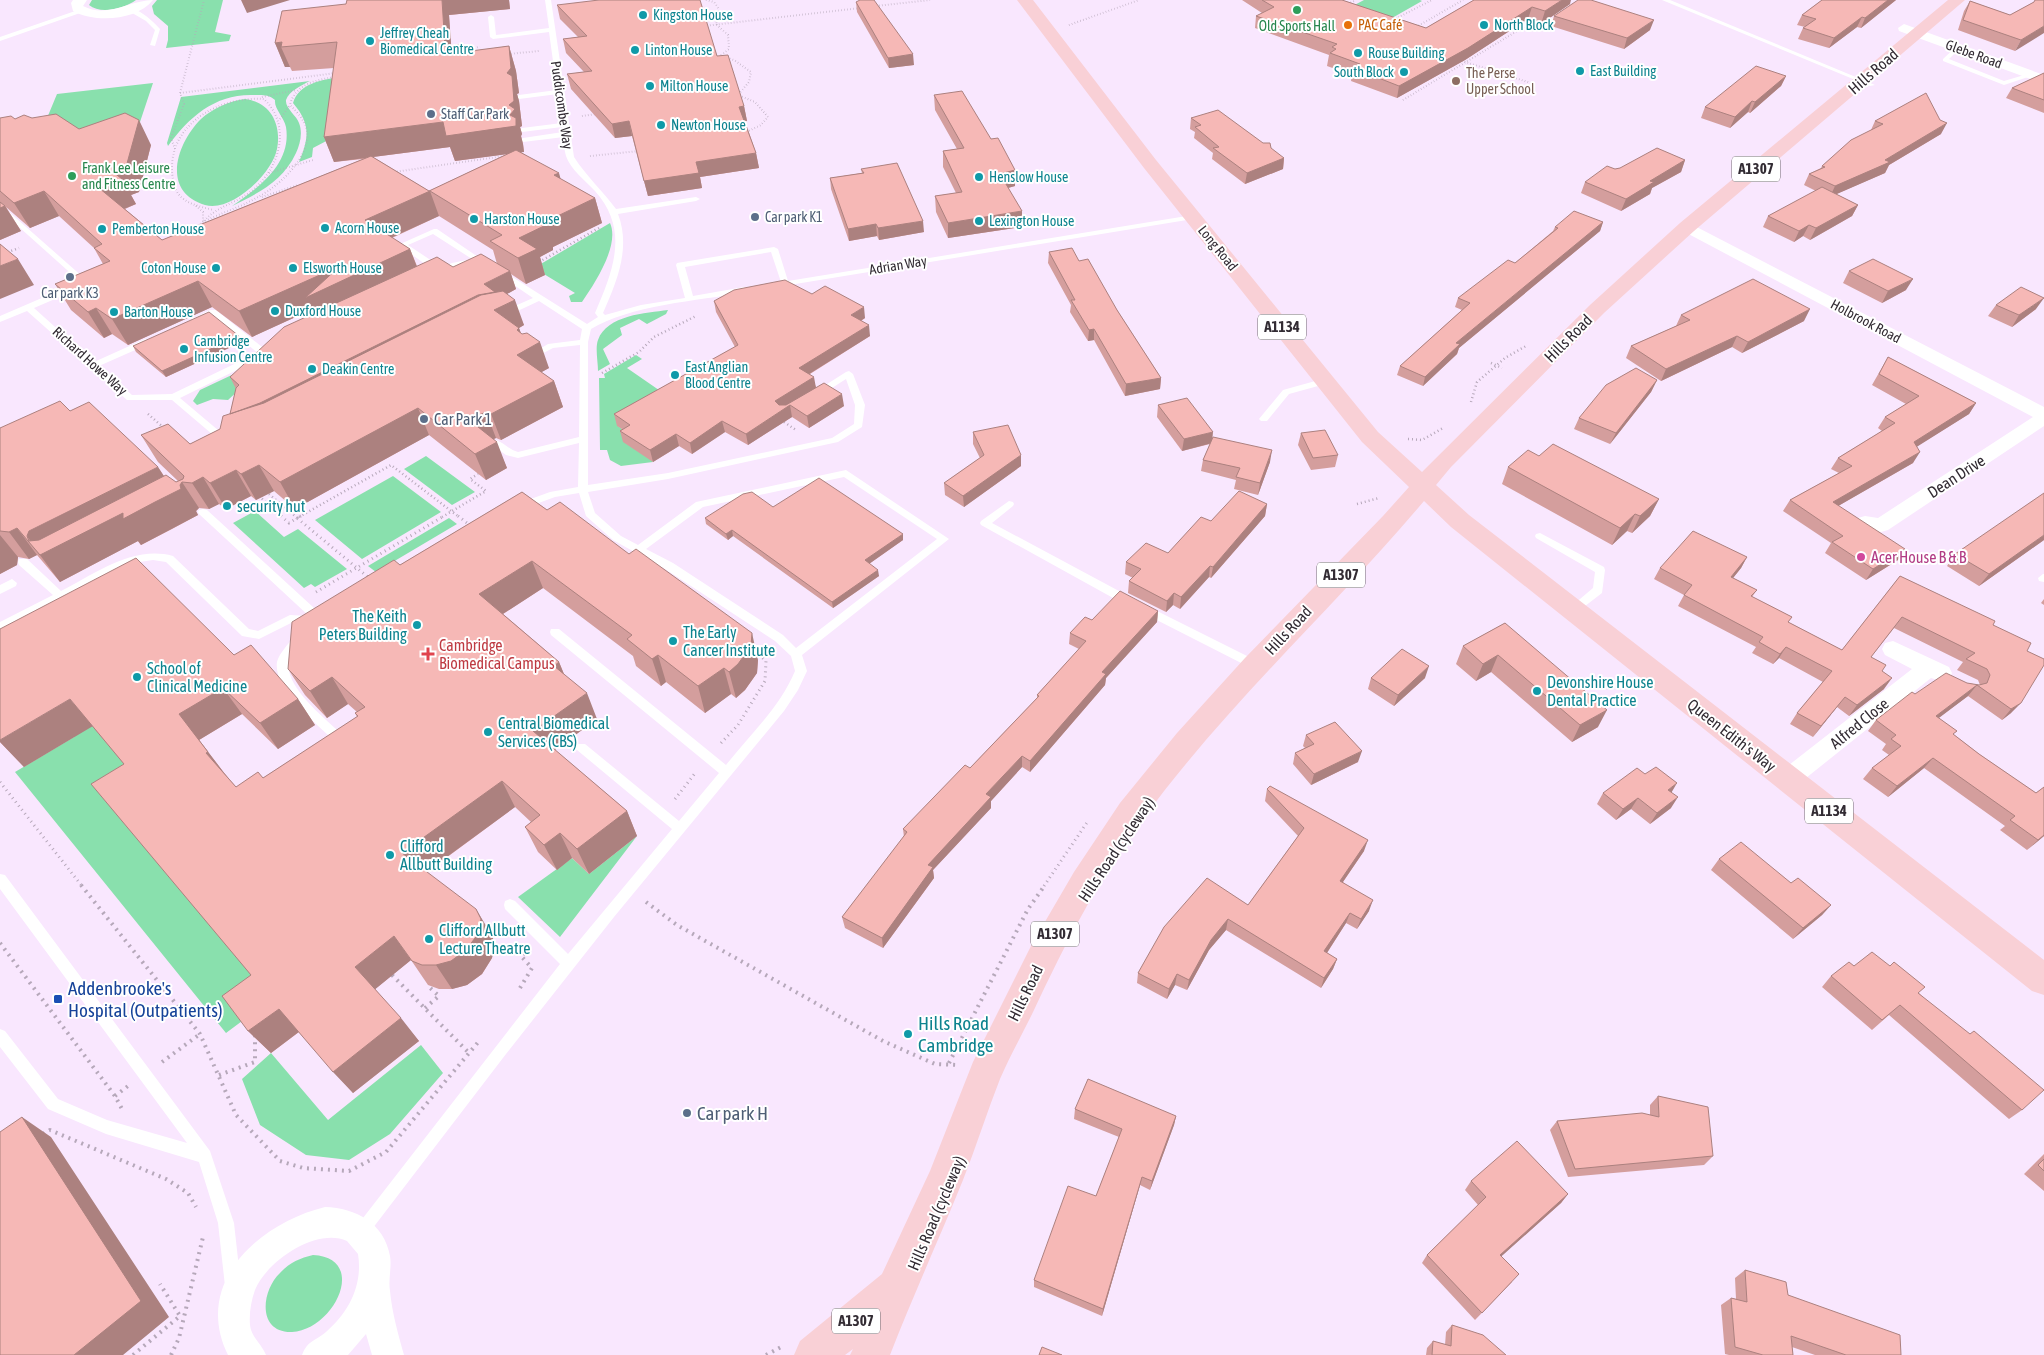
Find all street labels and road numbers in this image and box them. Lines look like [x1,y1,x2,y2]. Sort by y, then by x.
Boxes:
street label: Glebe Road [1944,36,2004,72]
street label: Hills Road [1845,45,1901,97]
street label: Puddicombe Way [548,60,576,150]
road number: A1307 [1732,156,1780,182]
street label: Long Road [1195,222,1241,274]
street label: Adrian Way [868,253,928,277]
street label: Holbrook Road [1828,296,1904,346]
street label: Hills Road [1540,310,1596,366]
road number: A1134 [1258,314,1306,340]
street label: Richard Howe Way [50,323,131,399]
street label: Dean Drive [1924,451,1988,501]
road number: A1307 [1317,562,1365,588]
street label: Hills Road [1261,602,1315,658]
street label: Alfred Close [1826,694,1892,752]
street label: Queen Edith's Way [1684,695,1780,776]
street label: Hills Road (cycleway) [1074,793,1159,905]
road number: A1134 [1805,798,1853,824]
road number: A1307 [1031,922,1079,946]
street label: Hills Road [1004,962,1046,1024]
street label: Hills Road (cycleway) [904,1153,969,1273]
road number: A1307 [832,1308,880,1334]

